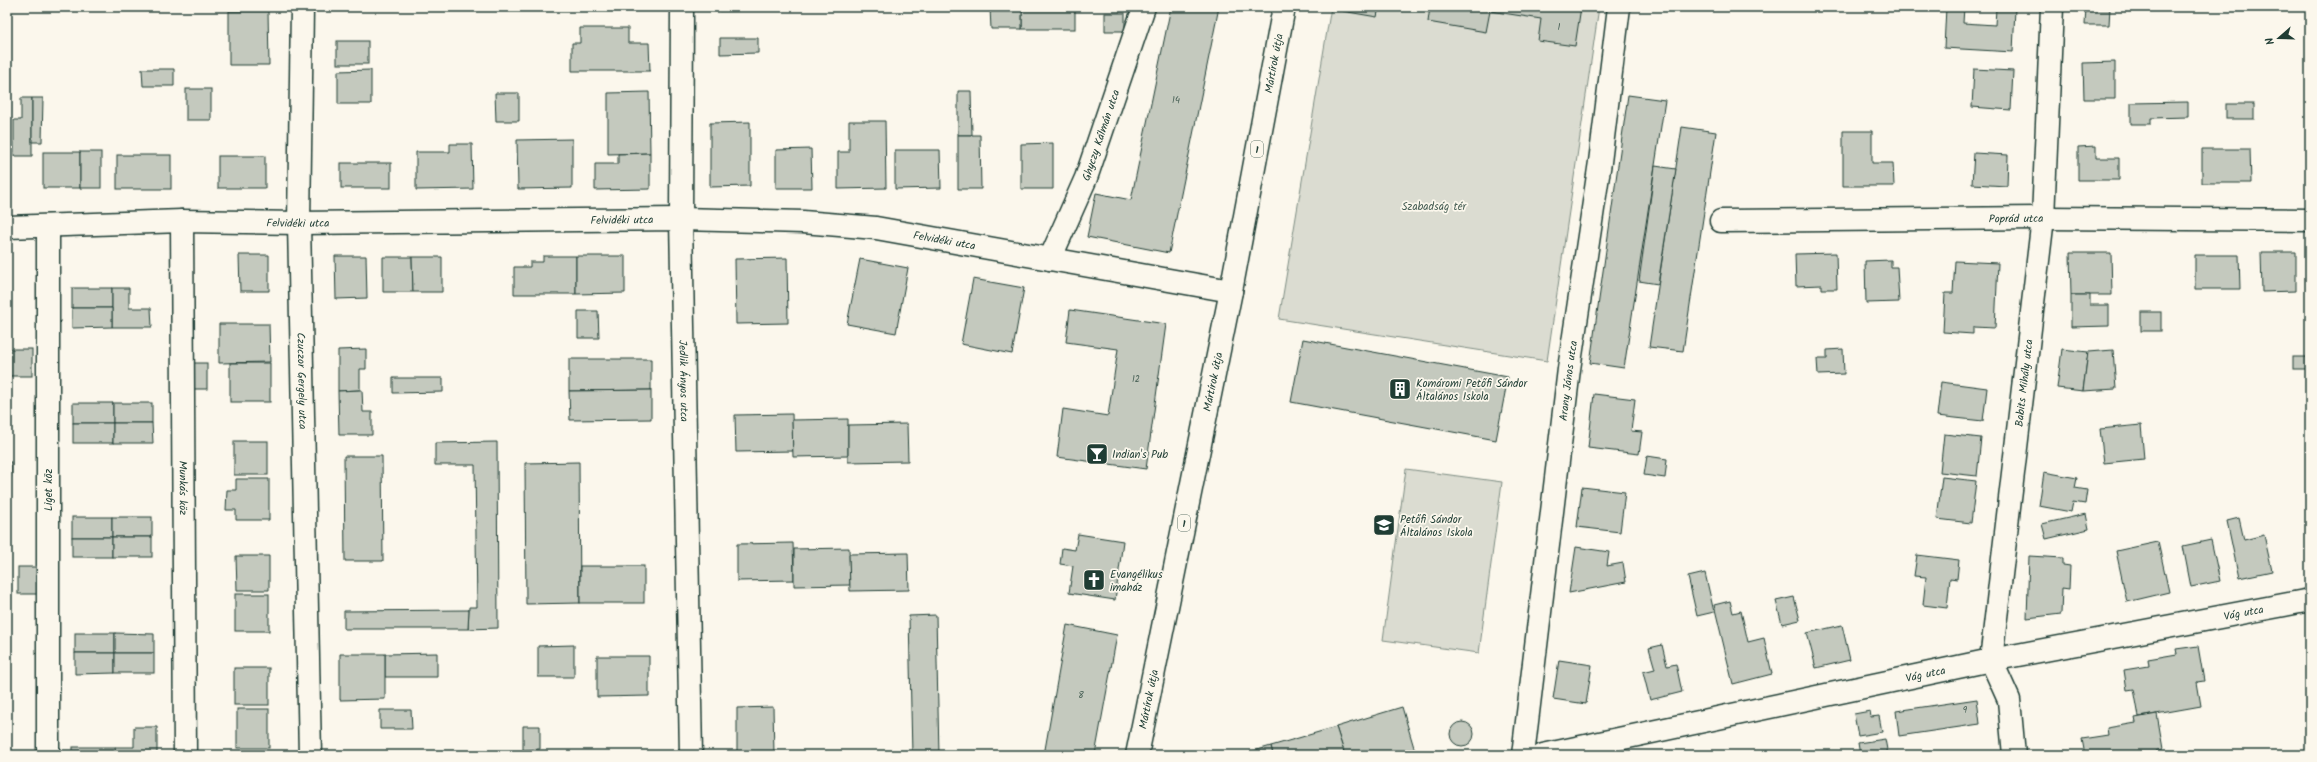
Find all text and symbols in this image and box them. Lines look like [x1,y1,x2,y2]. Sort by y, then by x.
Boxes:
north arrow [2259,18,2299,58]
house number: 1 [1558,20,1561,35]
street label: Mártírok útja [1260,32,1289,95]
text: N [2261,35,2280,47]
street label: Ghyczy Kálmán utca [1078,87,1125,183]
house number: 14 [1172,93,1180,108]
road number: 1 [1251,141,1263,157]
park label: Szabadság tér [1402,198,1468,216]
street label: Poprád utca [1989,210,2043,229]
street label: Felvidéki utca [590,211,653,230]
street label: Felvidéki utca [266,214,329,233]
street label: Felvidéki utca [912,227,977,255]
street label: Czuczor Gergely utca [291,332,311,430]
street label: Babits Mihály utca [2010,338,2039,428]
street label: Arany János utca [1555,339,1583,422]
street label: Jedlik Ányos utca [673,340,693,422]
street label: Mártírok útja [1199,351,1228,413]
house number: 12 [1132,372,1140,387]
place label: Komáromi Petőfi Sándor Általános Iskola [1416,375,1529,406]
building icon: Komáromi Petőfi Sándor Általános Iskola [1387,376,1413,402]
bar icon: Indian's Pub [1084,441,1110,467]
place label: Indian's Pub [1112,446,1168,464]
street label: Munkás köz [173,461,192,515]
street label: Liget köz [40,469,58,511]
place label: Petőfi Sándor Általános Iskola [1400,511,1473,542]
school or university icon: Petőfi Sándor Általános Iskola [1371,512,1397,538]
road number: 1 [1178,515,1190,531]
place label: Evangélikus imaház [1110,566,1163,597]
church icon: Evangélikus imaház [1081,567,1107,593]
street label: Vág utca [2222,601,2265,626]
street label: Vág utca [1904,662,1947,688]
street label: Mártírok útja [1135,668,1164,731]
house number: 8 [1078,688,1084,703]
house number: 9 [1963,703,1968,718]

